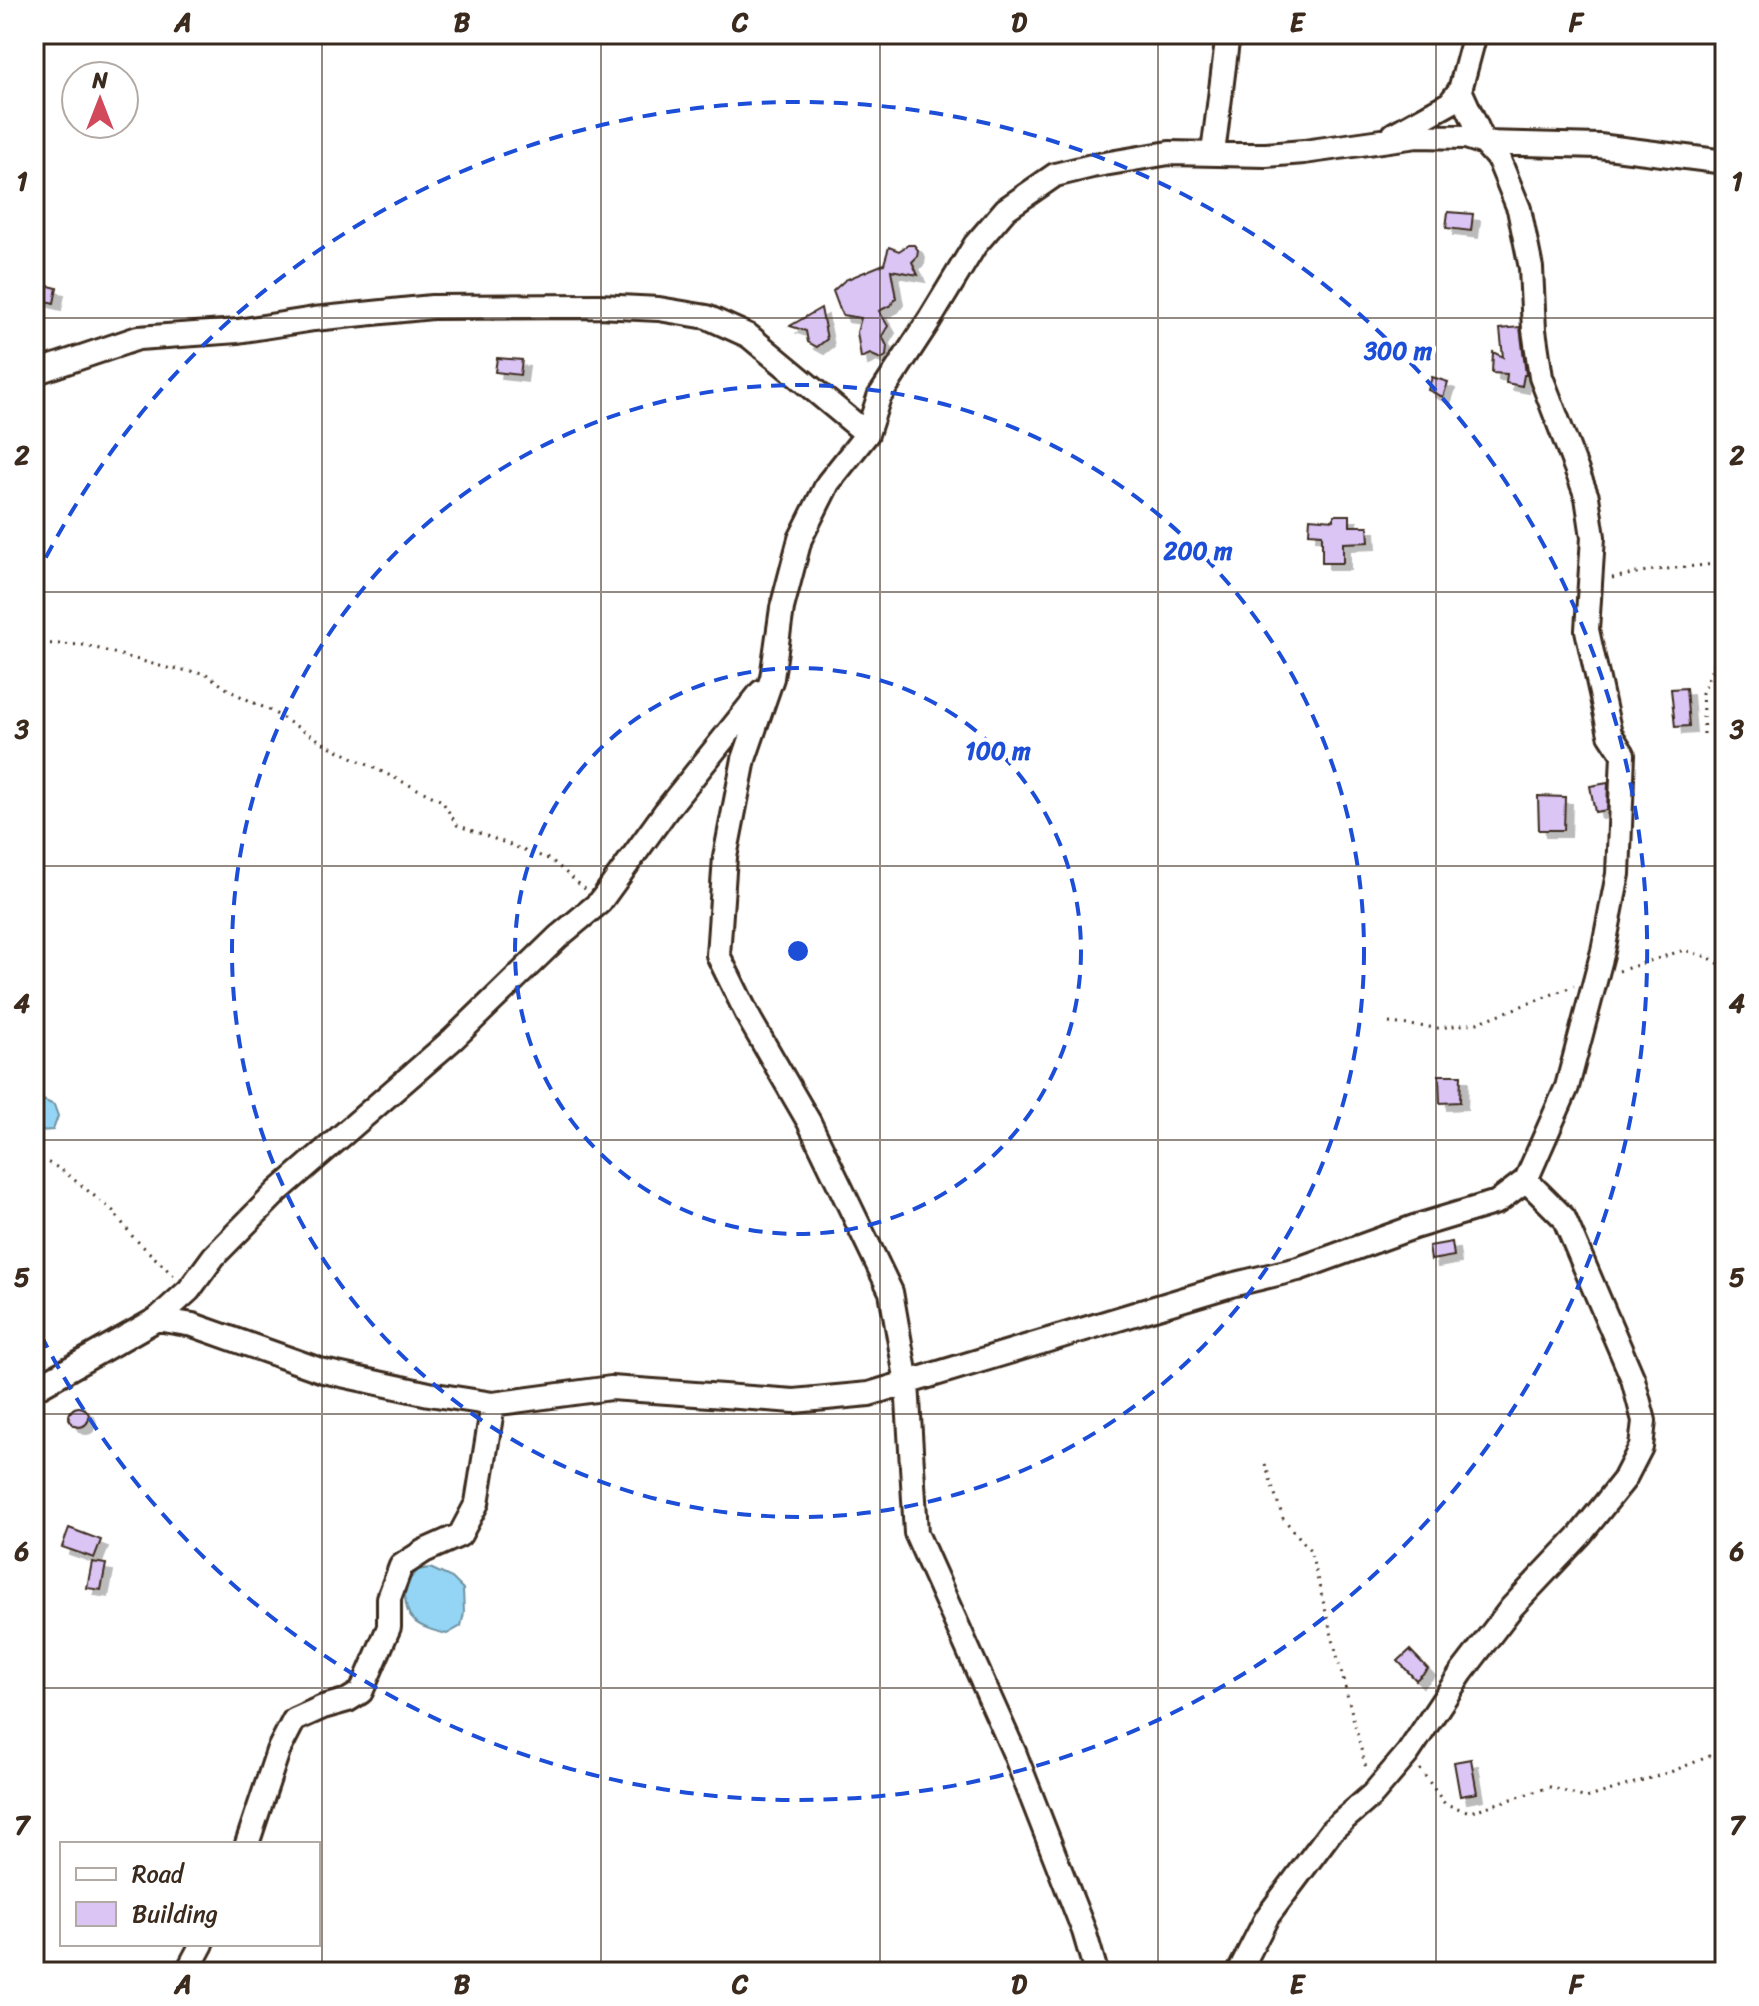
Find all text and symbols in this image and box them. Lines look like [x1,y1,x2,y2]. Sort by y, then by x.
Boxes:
text: A [173,0,192,45]
text: B [454,0,471,45]
text: C [731,0,749,45]
text: D [1011,0,1027,45]
text: E [1290,0,1307,45]
text: F [1568,0,1585,45]
north arrow [60,60,140,140]
text: N [91,61,108,100]
text: 1 [16,158,28,204]
text: 1 [1731,158,1743,204]
text: 300 m [1363,330,1433,372]
text: 2 [13,432,30,478]
text: 2 [1728,432,1745,478]
text: 200 m [1163,530,1233,572]
text: 3 [14,706,30,752]
text: 3 [1729,706,1745,752]
text: 100 m [965,730,1031,772]
centre of rings [784,937,812,965]
text: 4 [14,980,30,1026]
text: 4 [1729,980,1745,1026]
text: 5 [14,1254,30,1300]
text: 5 [1729,1254,1745,1300]
text: 6 [14,1528,30,1574]
text: 6 [1729,1528,1745,1574]
text: 7 [15,1802,32,1848]
text: 7 [1730,1802,1747,1848]
legend [60,1842,320,1946]
text: Road [132,1853,186,1895]
text: Building [132,1893,218,1935]
text: A [173,1961,192,2006]
text: B [454,1961,471,2006]
text: C [731,1961,749,2006]
text: D [1011,1961,1027,2006]
text: E [1290,1961,1307,2006]
text: F [1568,1961,1585,2006]

